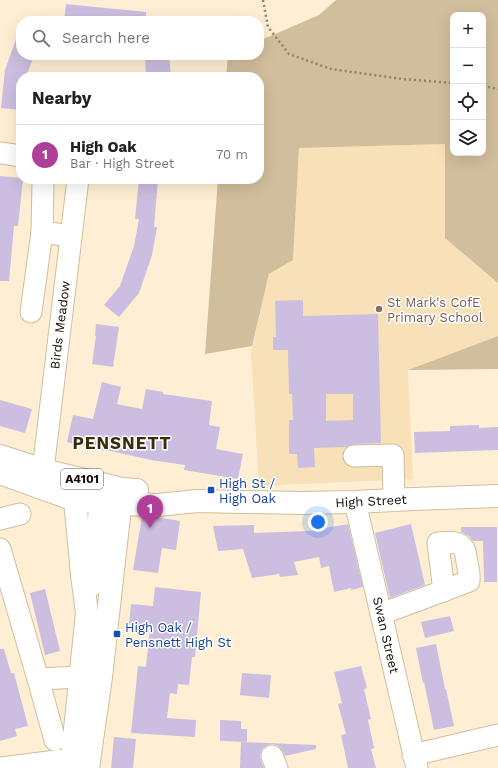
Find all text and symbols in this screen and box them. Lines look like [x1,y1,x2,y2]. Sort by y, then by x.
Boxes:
map controls [450,12,486,156]
button: + [450,12,486,48]
search box [16,16,264,60]
icon: search [30,27,52,49]
text: Search here [62,29,150,47]
button: − [450,48,486,84]
button: locate [450,84,486,120]
text: Nearby [32,88,91,108]
button: layers [450,120,486,156]
text: High Oak [70,138,136,156]
text: 1 [42,147,48,162]
text: 70 m [216,147,248,162]
text: Bar · High Street [70,156,174,171]
street label: Birds Meadow [47,280,73,370]
place label: St Mark's CofE Primary School [387,295,483,325]
marker: St Mark's CofE Primary School [374,304,384,314]
district label: PENSNETT [72,433,172,453]
road number: A4101 [61,469,103,489]
place label: High St / High Oak [219,476,276,506]
marker: High St / High Oak [206,485,216,495]
street label: High Street [335,492,408,510]
pin: 1 [137,495,163,528]
your location [308,512,328,532]
street label: Swan Street [370,595,402,675]
place label: High Oak / Pensnett High St [125,620,232,650]
marker: High Oak / Pensnett High St [112,629,122,639]

